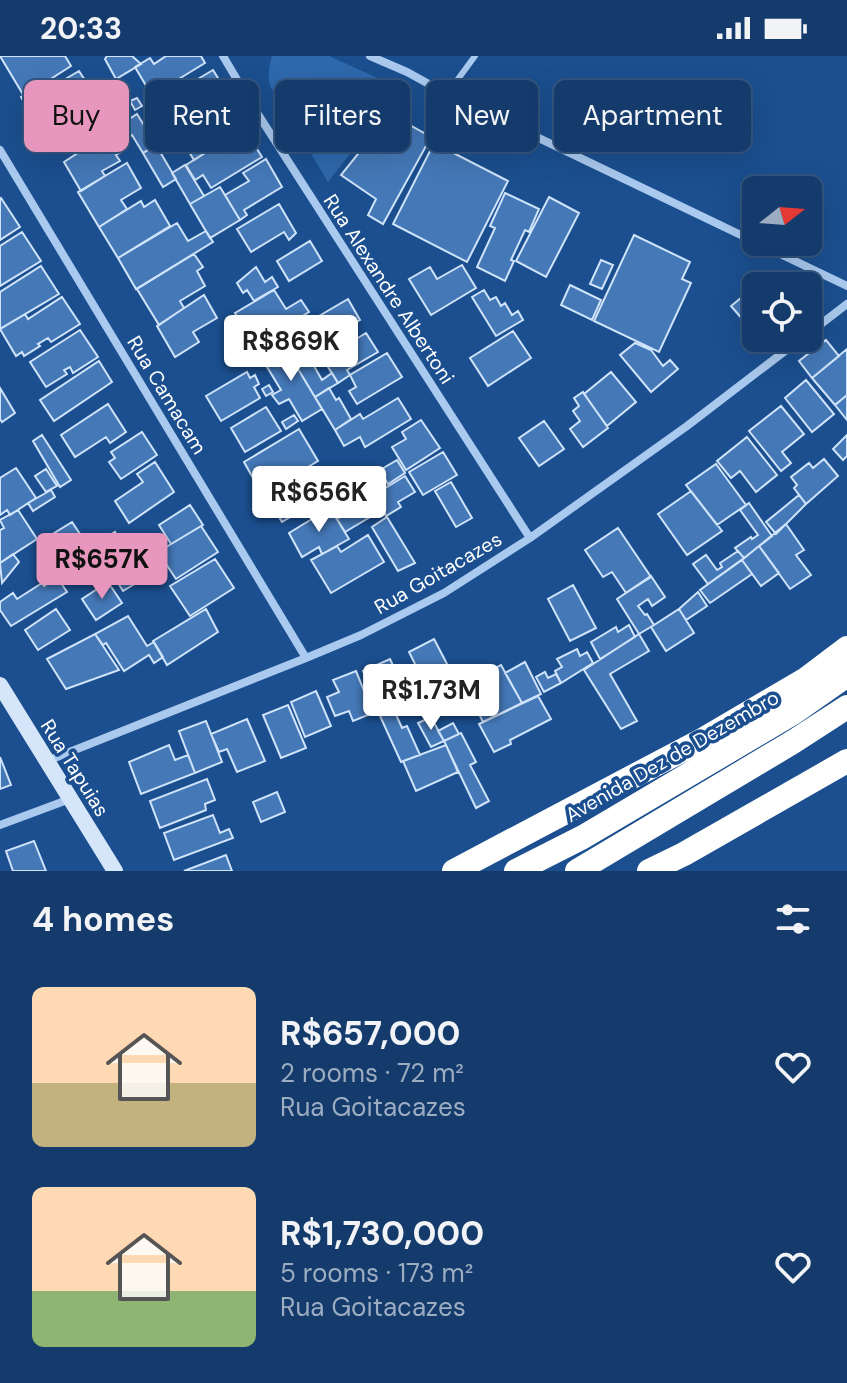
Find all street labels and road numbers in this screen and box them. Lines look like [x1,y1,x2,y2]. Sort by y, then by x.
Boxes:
street label: Rua Alexandre Albertoni [318,189,460,389]
street label: Rua Camacam [121,331,213,459]
street label: Rua Goitacazes [370,526,506,620]
street label: Avenida Dez de Dezembro [561,684,783,828]
street label: Rua Tapuias [35,715,115,821]

